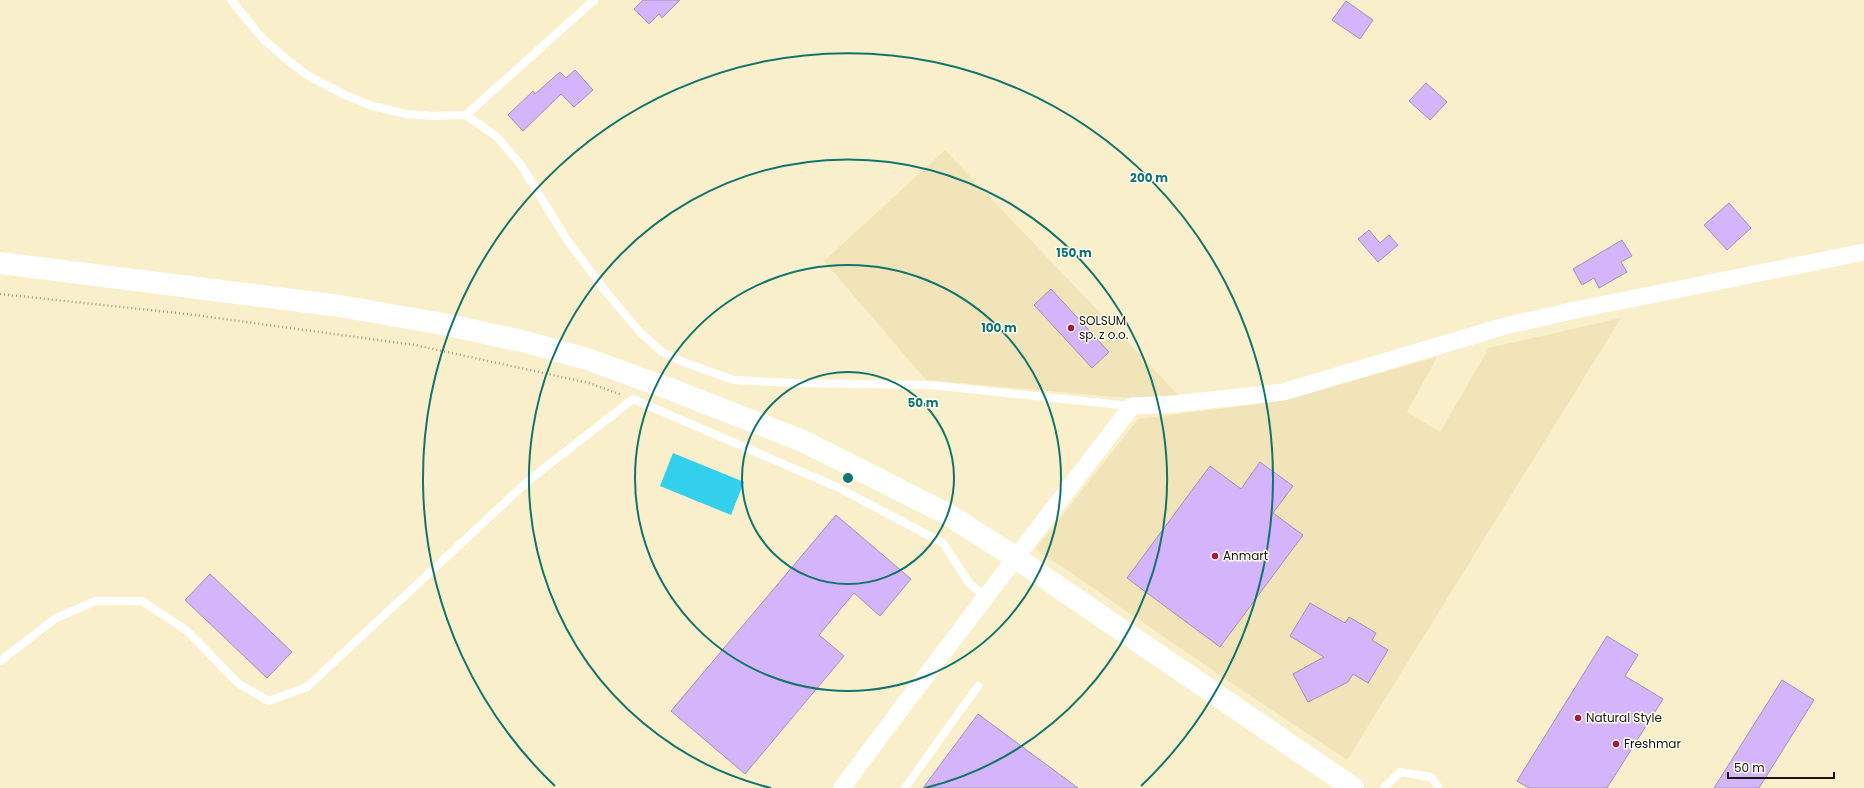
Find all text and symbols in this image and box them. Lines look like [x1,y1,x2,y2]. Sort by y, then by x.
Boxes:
text: 200 m [1130,169,1168,186]
text: 150 m [1056,244,1092,261]
place label: SOLSUM sp. z o.o. [1079,312,1128,343]
text: 100 m [981,319,1017,336]
marker: SOLSUM sp. z o.o. [1066,323,1076,333]
text: 50 m [908,394,939,411]
centre of rings [841,471,855,485]
place label: Anmart [1223,547,1268,564]
marker: Anmart [1210,551,1220,561]
place label: Natural Style [1586,709,1662,726]
marker: Natural Style [1573,713,1583,723]
place label: Freshmar [1624,735,1681,752]
marker: Freshmar [1611,739,1621,749]
scale bar [1728,754,1834,780]
text: 50 m [1734,759,1765,776]

